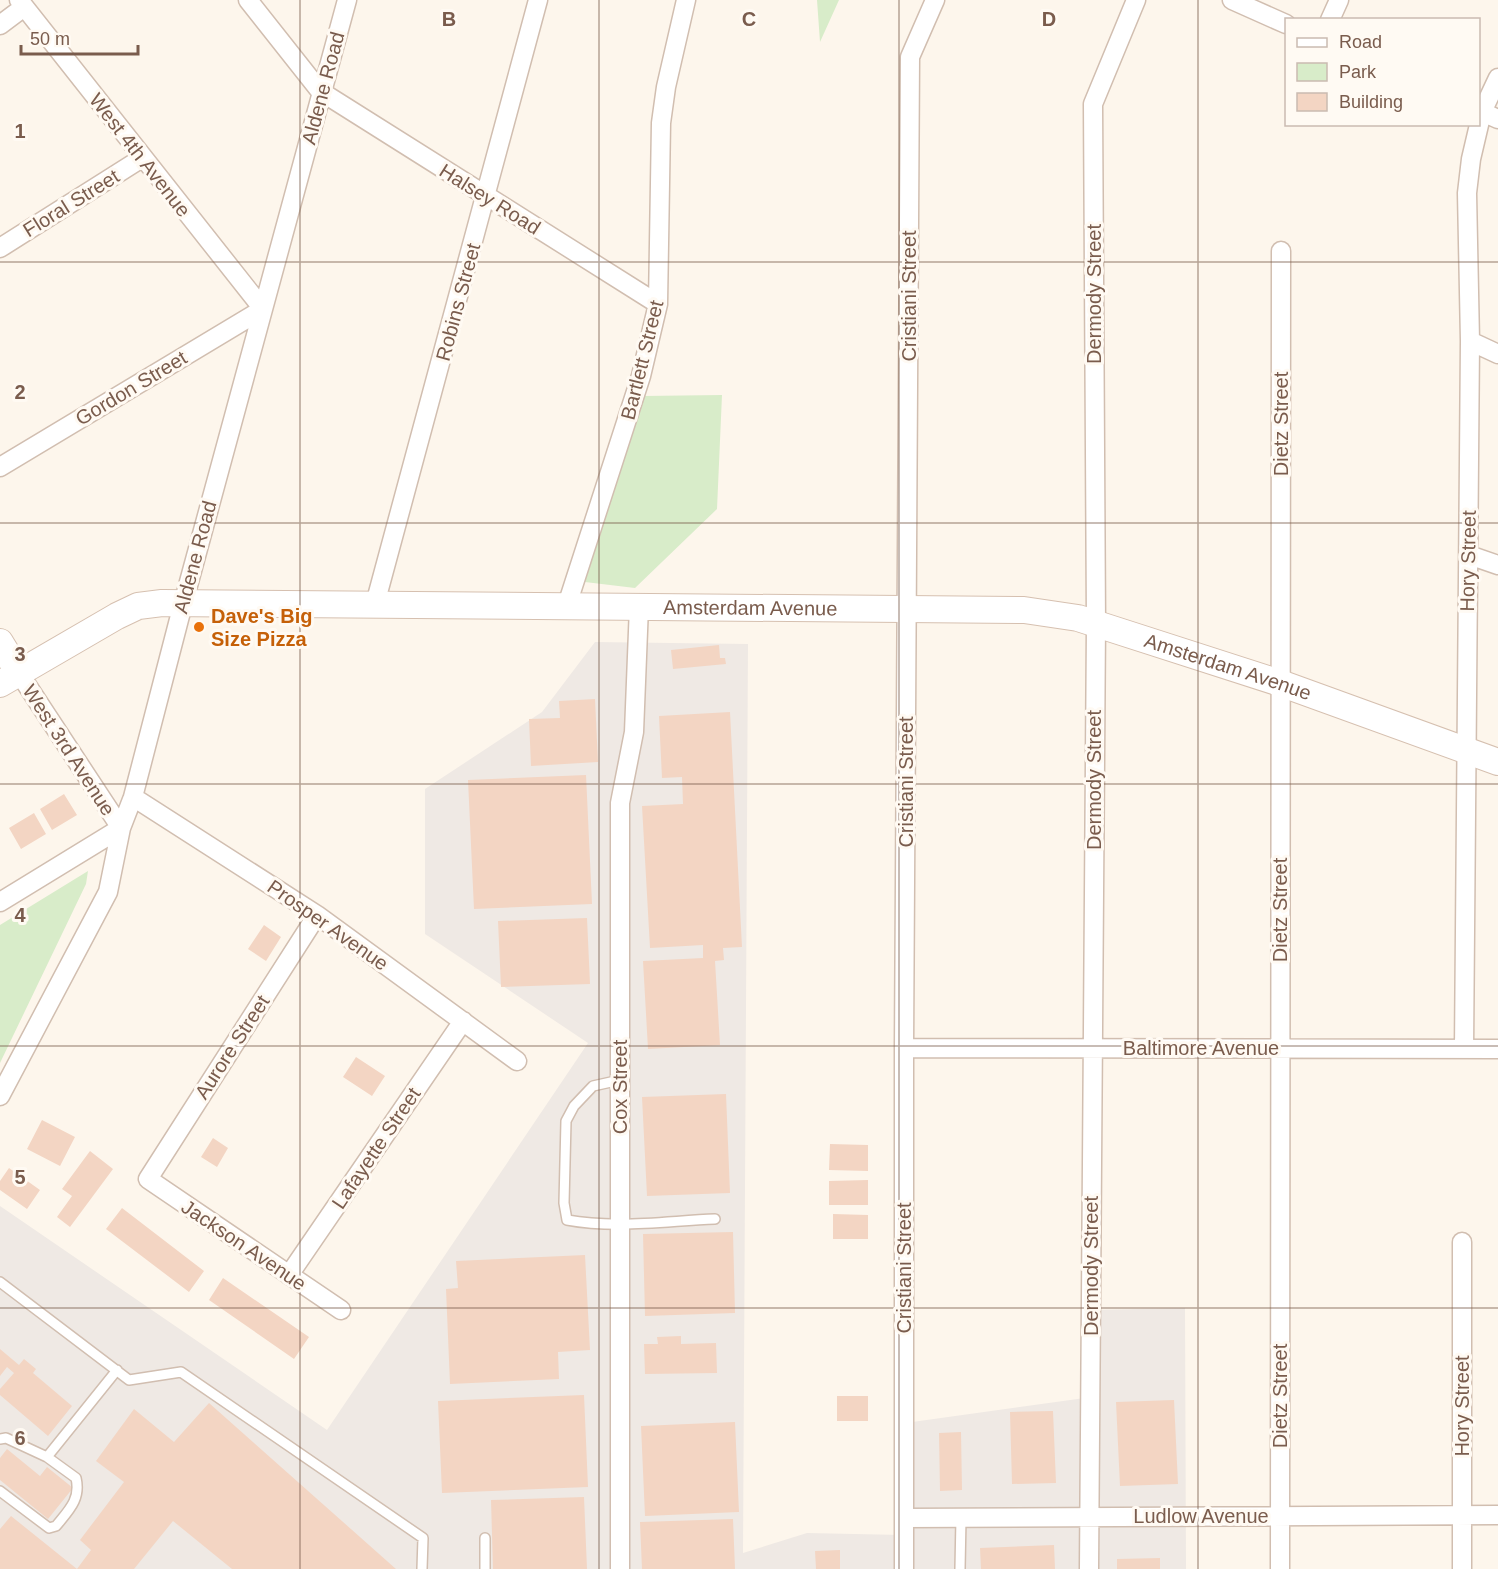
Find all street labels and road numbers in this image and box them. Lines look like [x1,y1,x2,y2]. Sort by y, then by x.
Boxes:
street label: Aldene Road [297,29,349,147]
street label: West 4th Avenue [85,89,195,221]
street label: Halsey Road [436,159,544,239]
street label: Floral Street [19,165,123,241]
street label: Dermody Street [1083,224,1105,364]
street label: Cristiani Street [898,230,920,362]
street label: Robins Street [432,240,484,363]
street label: Bartlett Street [617,298,668,422]
street label: Gordon Street [71,346,191,430]
street label: Dietz Street [1270,371,1292,476]
street label: Aldene Road [169,498,221,616]
street label: Hory Street [1456,510,1480,612]
street label: Amsterdam Avenue [663,596,837,619]
street label: Amsterdam Avenue [1142,629,1314,704]
street label: West 3rd Avenue [18,680,120,820]
street label: Dermody Street [1083,710,1105,850]
street label: Cristiani Street [895,716,917,848]
street label: Dietz Street [1269,857,1291,962]
street label: Prosper Avenue [264,875,392,975]
street label: Aurore Street [190,991,274,1103]
street label: Baltimore Avenue [1123,1037,1279,1059]
street label: Cox Street [609,1039,631,1134]
street label: Lafayette Street [327,1083,425,1213]
street label: Jackson Avenue [178,1195,310,1295]
street label: Dermody Street [1080,1196,1102,1336]
street label: Cristiani Street [893,1202,915,1334]
street label: Dietz Street [1269,1343,1291,1448]
street label: Hory Street [1451,1355,1473,1457]
street label: Ludlow Avenue [1133,1505,1269,1527]

